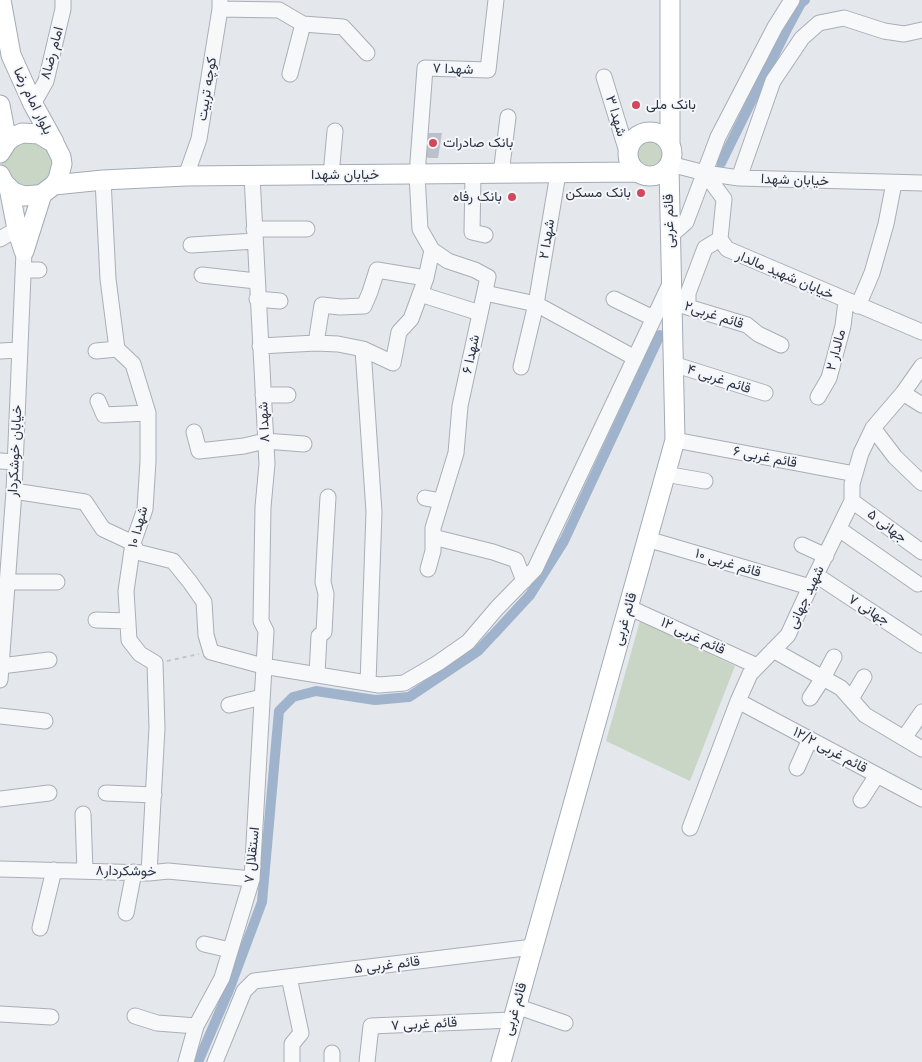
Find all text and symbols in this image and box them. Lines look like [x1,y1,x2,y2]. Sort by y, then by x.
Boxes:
street label: ۸امام رضا [37,25,67,81]
street label: کوچه تربیت [194,56,220,122]
street label: شهدا ۷ [432,60,474,78]
street label: بلوار امام رضا [10,65,56,137]
street label: شهدا ۳ [602,94,630,138]
place label: بانک ملی [646,97,696,113]
marker: بانک ملی [630,99,642,111]
place label: بانک صادرات [443,135,513,151]
marker: بانک صادرات [427,137,439,149]
street label: خیابان شهدا [311,167,379,183]
street label: خیابان شهدا [761,170,829,190]
place label: بانک مسکن [566,185,631,201]
marker: بانک مسکن [635,187,647,199]
place label: بانک رفاه [453,189,502,205]
marker: بانک رفاه [506,191,518,203]
street label: قائم غربی [660,194,678,248]
street label: شهدا ۲ [536,218,558,260]
street label: خیابان شهید مالدار [734,247,836,303]
street label: ۲قائم غربی [682,298,746,332]
street label: مالدار ۲ [822,328,850,372]
street label: شهدا ۶ [459,333,483,375]
street label: قائم غربی ۴ [685,361,753,397]
street label: شهدا ۸ [255,401,273,443]
street label: خیابان خوشکردار [4,405,26,497]
street label: قائم غربی ۶ [732,443,798,471]
street label: شهدا ۱۰ [124,504,152,550]
street label: جهانی ۵ [864,506,910,546]
street label: قائم غربی ۱۰ [693,545,763,581]
street label: شهید جهانی [784,563,828,631]
street label: قائم غربی [609,591,641,647]
street label: جهانی ۷ [845,591,893,629]
street label: قائم غربی ۱۲ [658,614,728,658]
street label: قائم غربی ۱۲/۲ [790,723,870,777]
street label: استقلال ۷ [241,826,263,884]
street label: خوشکردار۸ [95,862,157,880]
street label: قائم غربی ۵ [353,953,421,977]
street label: قائم غربی [499,981,531,1037]
street label: قائم غربی ۷ [390,1014,458,1034]

